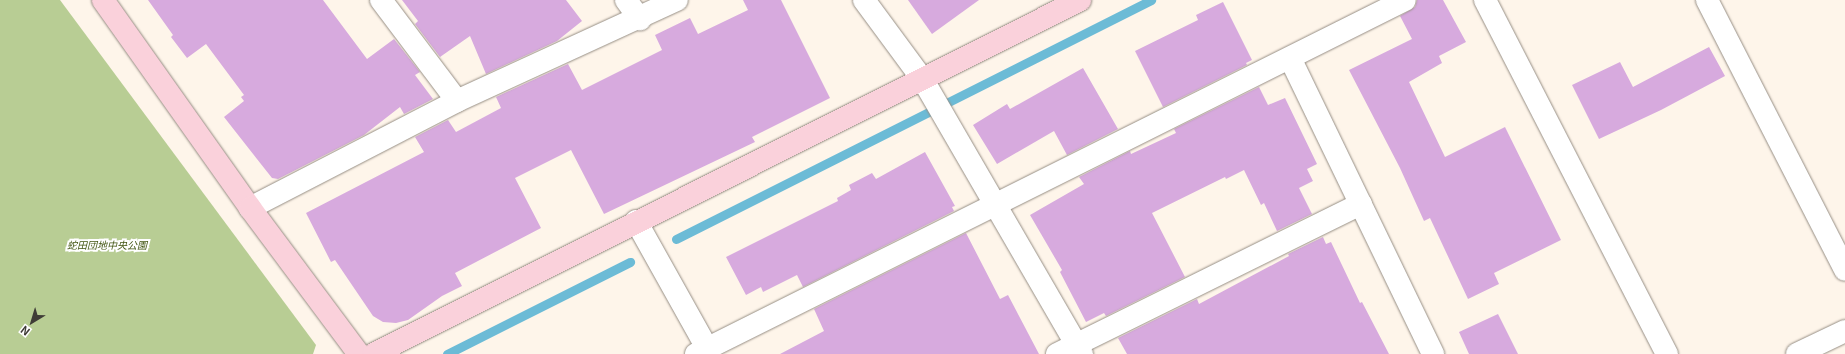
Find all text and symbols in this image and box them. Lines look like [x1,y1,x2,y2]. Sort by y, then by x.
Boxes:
park label: 蛇田団地中央公園 [67,239,147,251]
north arrow [12,302,52,342]
text: N [16,323,33,340]

